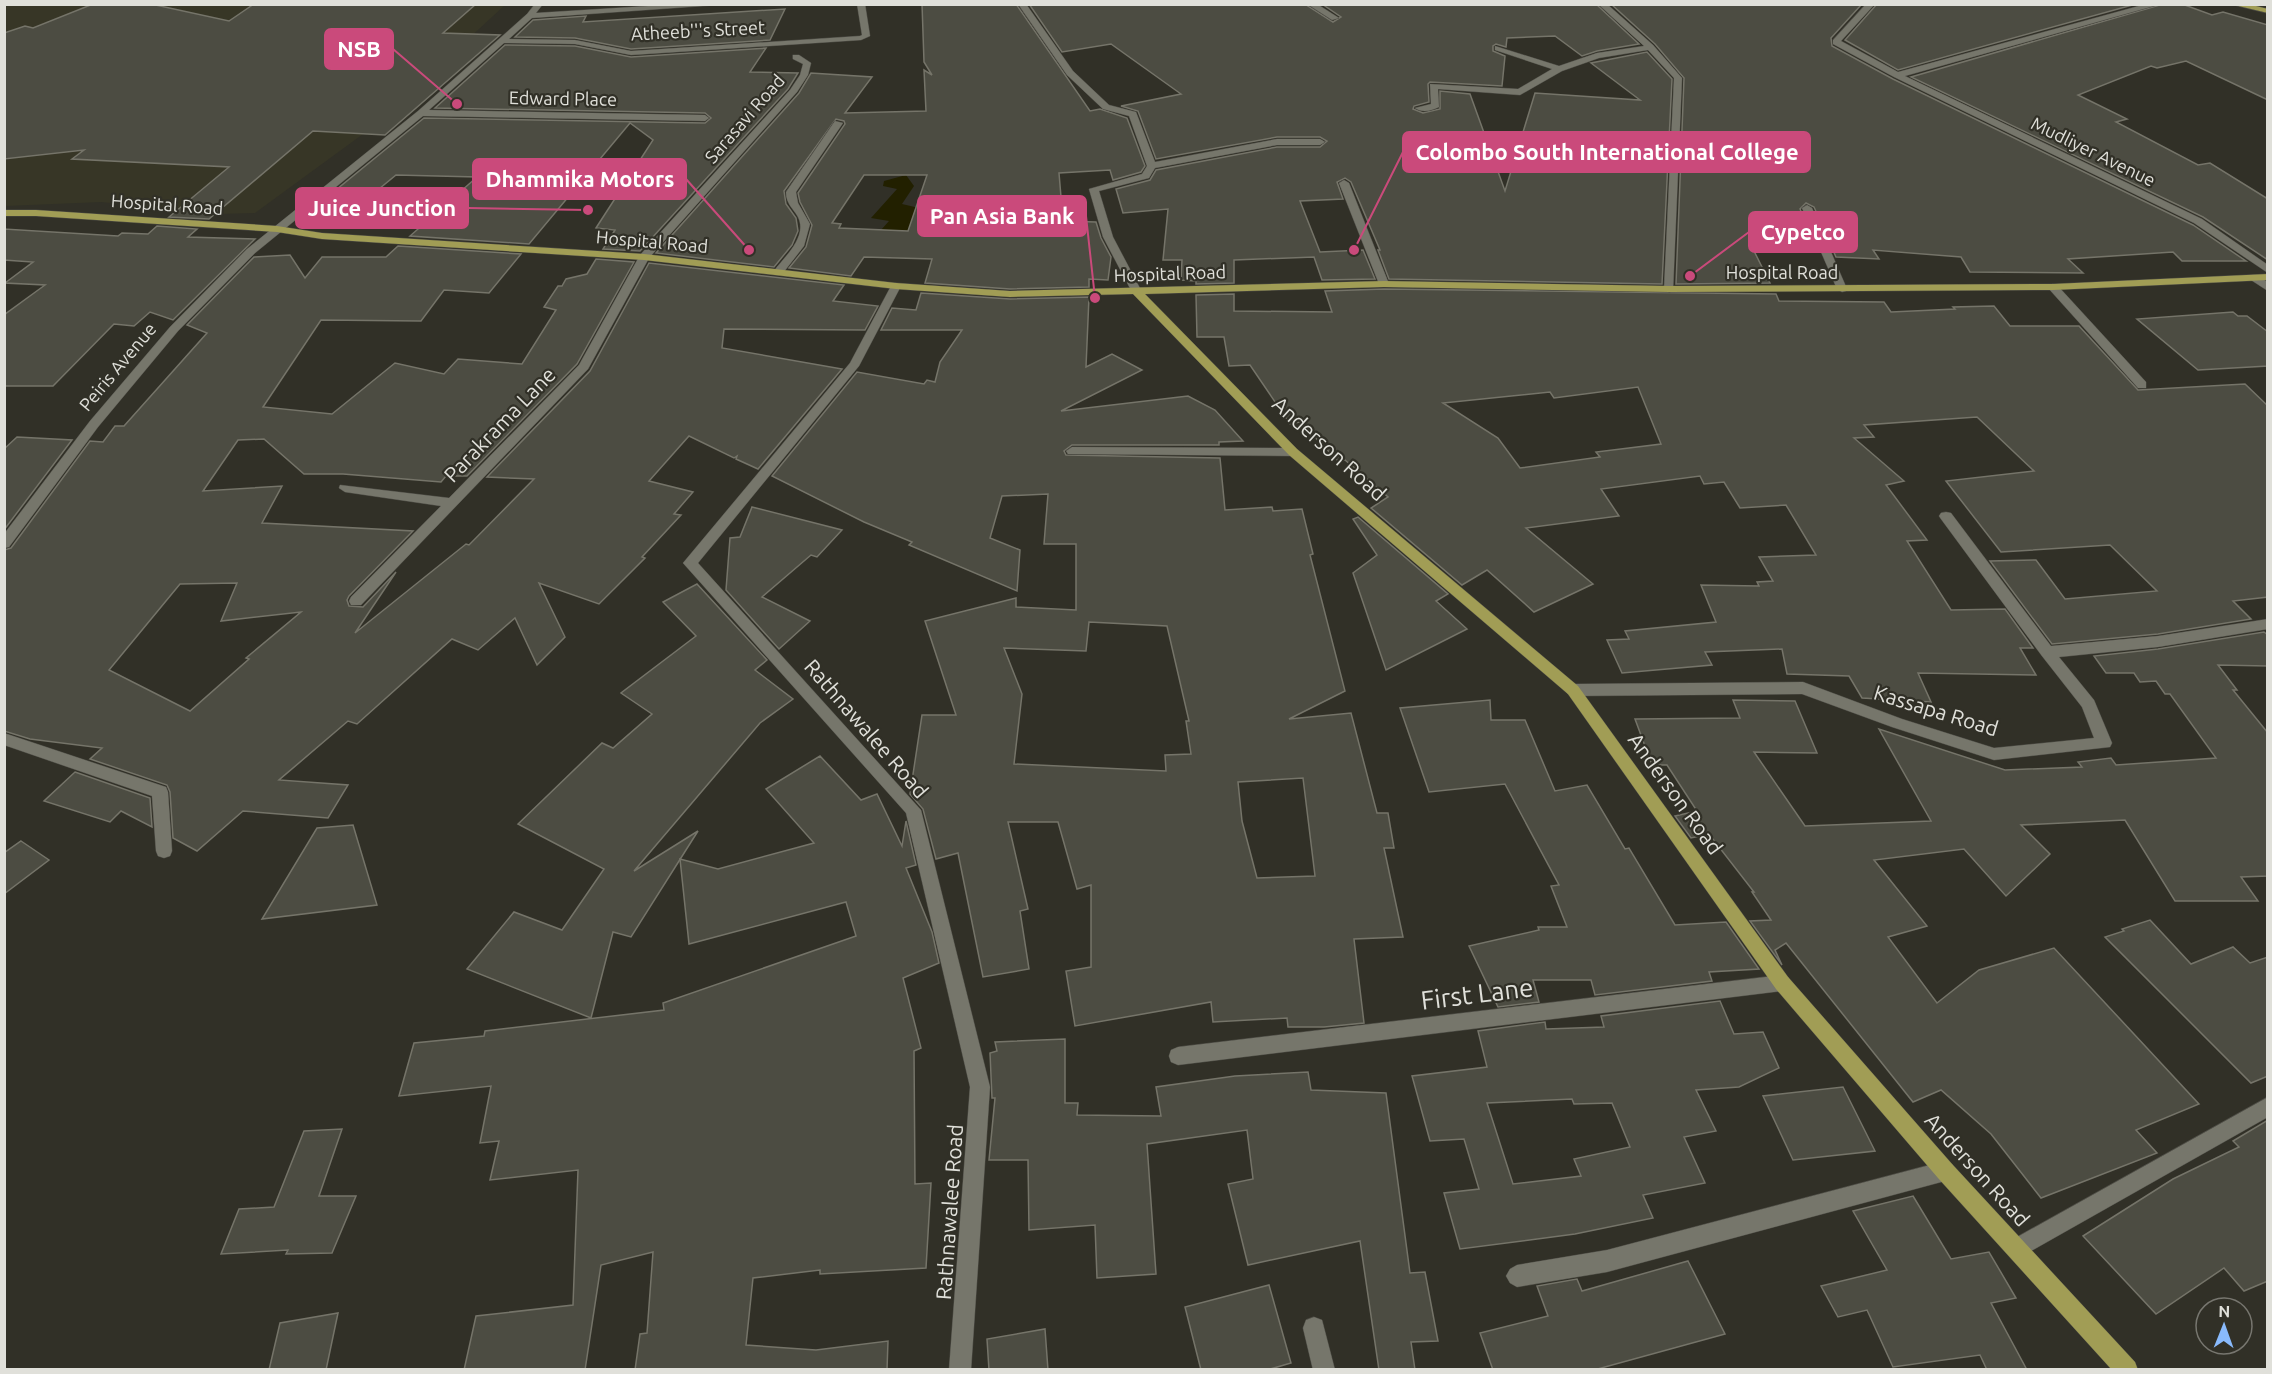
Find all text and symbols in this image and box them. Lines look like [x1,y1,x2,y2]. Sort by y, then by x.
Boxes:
street label: Atheeb'''s Street [630,17,765,43]
callout: NSB [325,29,393,69]
text: NSB [337,36,381,61]
street label: Sarasavi Road [700,70,788,167]
street label: Edward Place [509,87,617,109]
street label: Mudliyer Avenue [2028,112,2159,190]
callout: Colombo South International College [1403,132,1810,172]
text: Colombo South International College [1415,139,1799,164]
callout: Dhammika Motors [473,159,686,199]
text: Dhammika Motors [486,166,674,191]
callout: Juice Junction [296,188,468,228]
street label: Hospital Road [110,190,224,218]
text: Juice Junction [308,195,456,220]
callout: Pan Asia Bank [918,196,1086,236]
text: Pan Asia Bank [930,203,1075,228]
callout: Cypetco [1749,212,1857,252]
text: Cypetco [1761,219,1845,244]
street label: Hospital Road [595,226,709,256]
street label: Hospital Road [1113,261,1226,285]
street label: Hospital Road [1726,262,1838,282]
street label: Peiris Avenue [75,318,160,414]
street label: Parakrama Lane [439,362,560,487]
street label: Anderson Road [1268,391,1391,505]
street label: Rathnawalee Road [800,654,933,803]
street label: Kassapa Road [1871,680,2001,740]
street label: Anderson Road [1624,728,1728,859]
street label: First Lane [1419,972,1535,1015]
street label: Anderson Road [1921,1108,2035,1231]
street label: Rathnawalee Road [931,1123,967,1300]
north arrow [2194,1296,2254,1356]
text: N [2218,1302,2230,1320]

